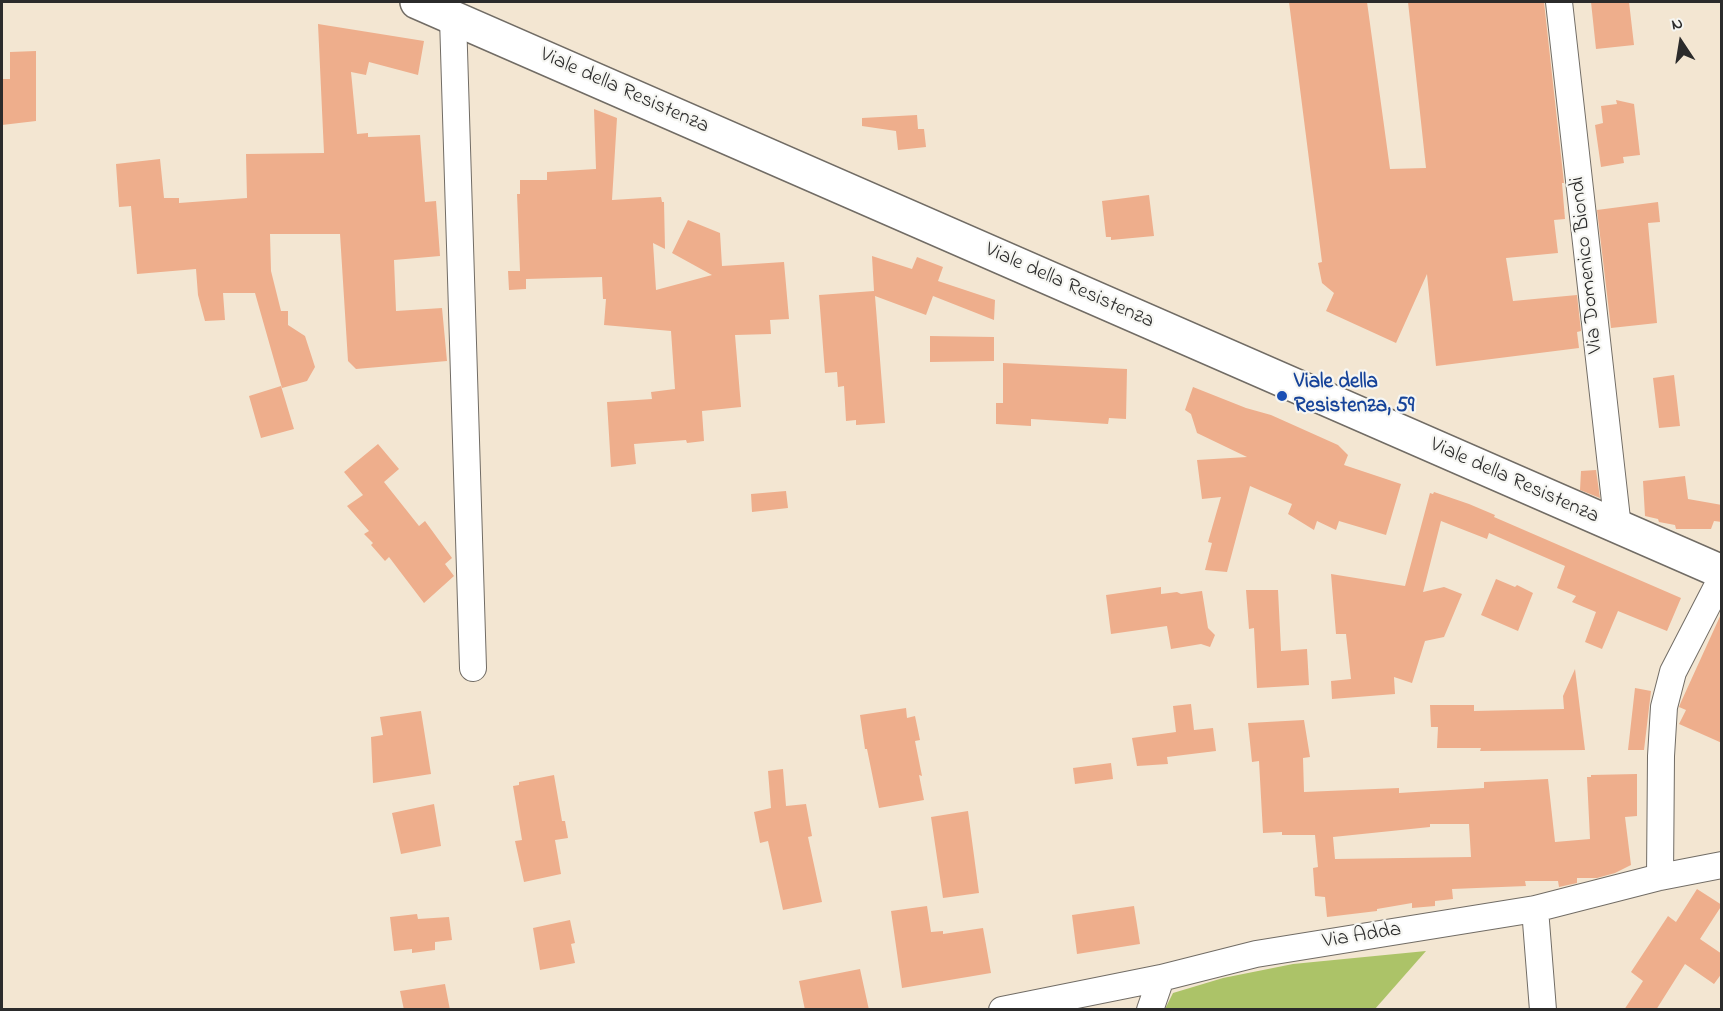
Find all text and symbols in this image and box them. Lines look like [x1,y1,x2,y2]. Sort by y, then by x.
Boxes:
north arrow [1651,12,1711,72]
text: N [1669,12,1685,37]
street label: Viale della Resistenza [536,43,712,141]
street label: Via Domenico Biondi [1566,175,1610,355]
street label: Viale della Resistenza [981,238,1157,336]
place label: Viale della Resistenza, 59 [1294,371,1414,421]
marker: Viale della Resistenza, 59 [1275,389,1289,403]
street label: Viale della Resistenza [1426,433,1602,531]
street label: Via Adda [1321,918,1403,956]

